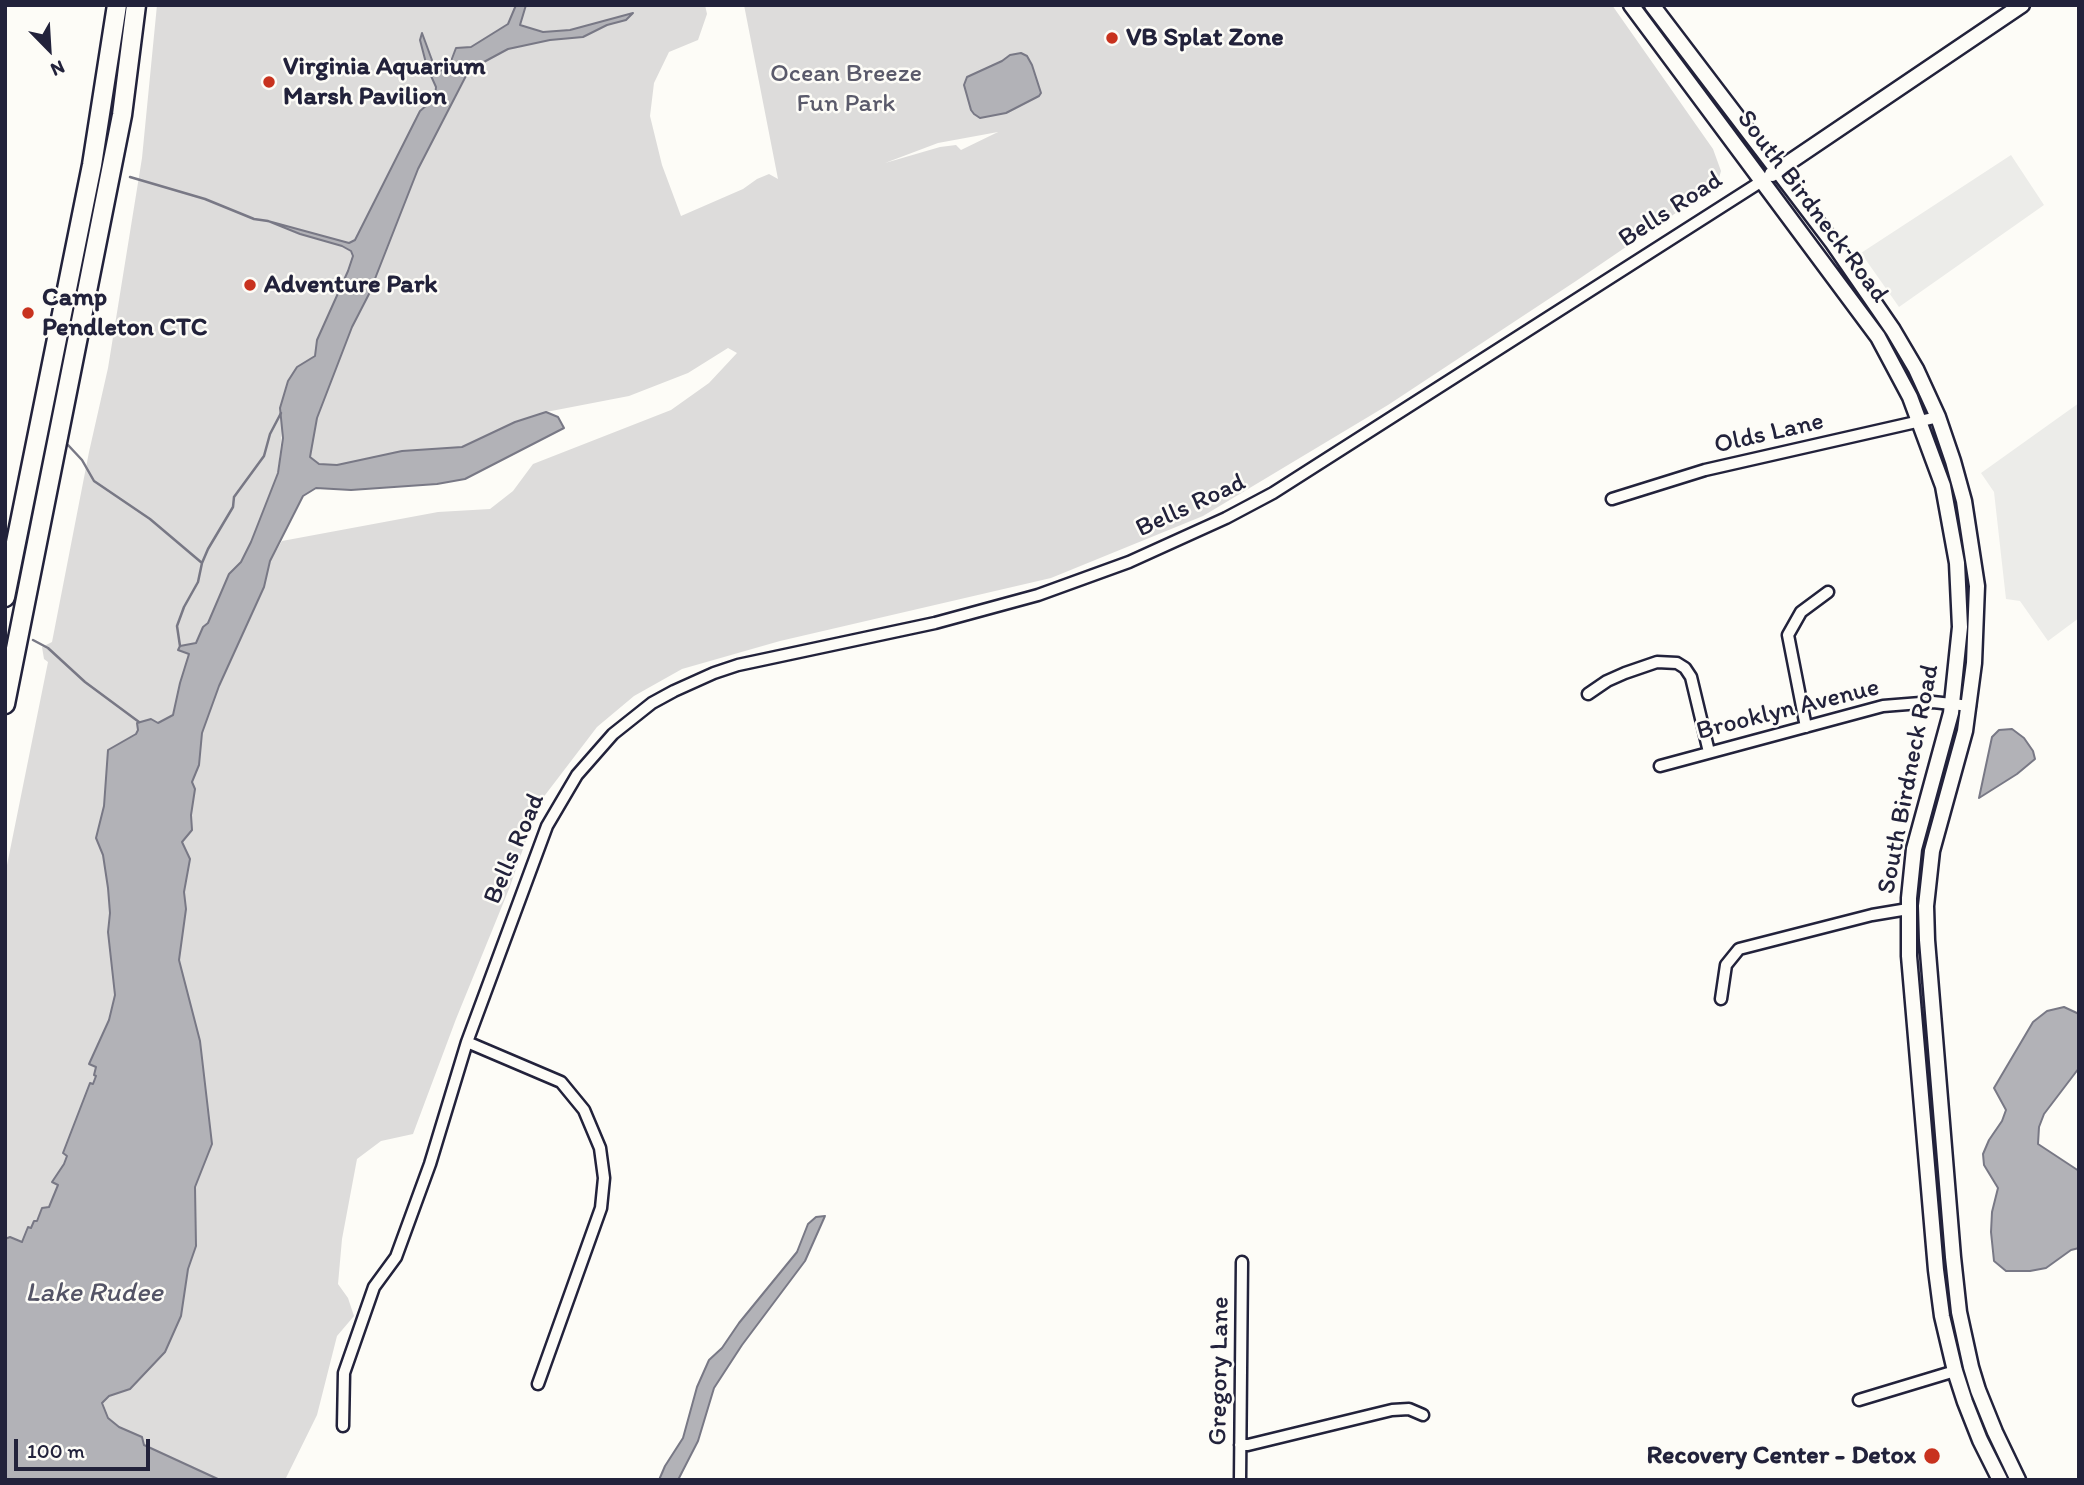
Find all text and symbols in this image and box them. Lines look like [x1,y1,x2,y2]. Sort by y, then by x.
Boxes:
north arrow [14,14,84,84]
place label: VB Splat Zone [1126,22,1284,54]
marker: VB Splat Zone [1104,30,1120,46]
place label: Virginia Aquarium Marsh Pavilion [283,51,486,112]
text: N [47,56,68,82]
park label: Ocean Breeze Fun Park [770,58,922,119]
marker: Virginia Aquarium Marsh Pavilion [261,74,277,90]
street label: South Birdneck Road [1729,105,1895,309]
street label: Bells Road [1613,165,1729,255]
place label: Adventure Park [264,269,437,301]
marker: Adventure Park [242,277,258,293]
place label: Camp Pendleton CTC [42,282,207,344]
marker: Camp Pendleton CTC [20,305,36,321]
street label: Olds Lane [1711,406,1827,462]
street label: Bells Road [1131,467,1251,545]
street label: South Birdneck Road [1871,662,1947,896]
street label: Brooklyn Avenue [1693,672,1883,748]
street label: Bells Road [478,789,552,909]
water label: Lake Rudee [25,1277,163,1311]
street label: Gregory Lane [1203,1296,1237,1446]
scale bar [18,1426,154,1470]
text: 100 m [27,1438,85,1463]
place label: Recovery Center - Detox [1647,1440,1916,1472]
marker: Recovery Center - Detox [1922,1446,1942,1466]

